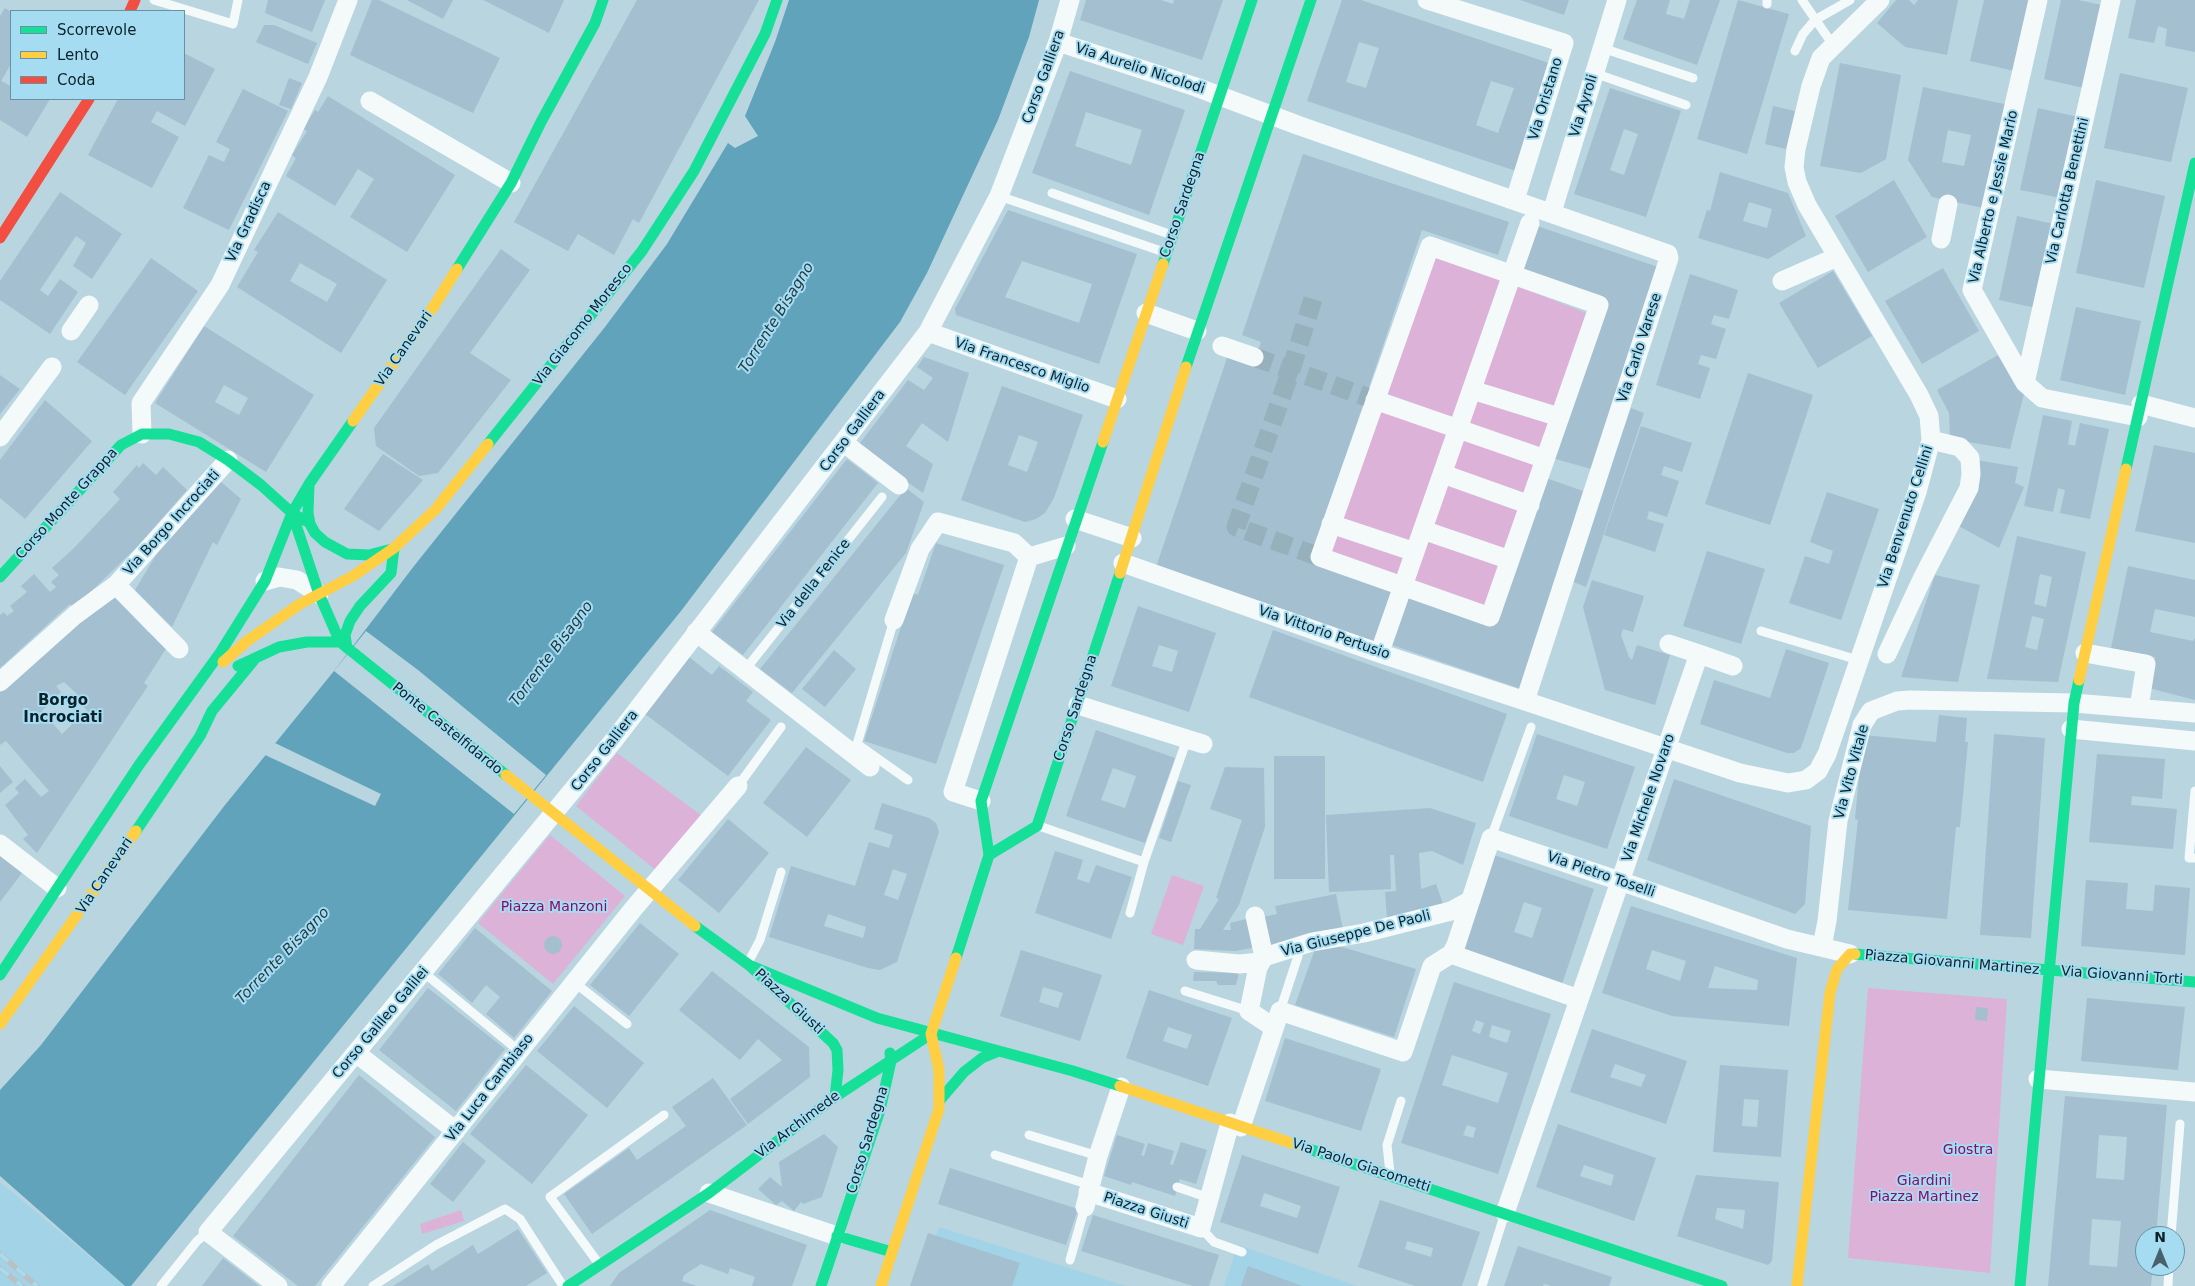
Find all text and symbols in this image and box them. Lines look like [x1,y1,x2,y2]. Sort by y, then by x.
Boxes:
legend [10,10,185,100]
text: Scorrevole [57,21,136,39]
street label: Corso Galliera [1019,28,1069,126]
street label: Via Aurelio Nicolodi [1073,40,1207,98]
text: Lento [57,46,99,64]
street label: Via Oristano [1525,56,1567,142]
text: Coda [57,71,95,89]
street label: Via Ayroli [1566,73,1602,139]
street label: Via Alberto e Jessie Mario [1966,109,2022,285]
street label: Via Carlotta Benettini [2043,116,2093,266]
street label: Corso Sardegna [1157,150,1209,260]
street label: Via Gradisca [223,179,275,265]
water label: Torrente Bisagno [736,259,818,377]
street label: Via Giacomo Moresco [530,260,636,390]
street label: Via Carlo Varese [1614,291,1666,405]
street label: Via Canevari [372,308,436,390]
street label: Via Francesco Miglio [952,335,1092,397]
street label: Corso Galliera [817,387,889,475]
street label: Via Benvenuto Cellini [1875,443,1937,591]
street label: Corso Monte Grappa [13,445,121,563]
street label: Via Borgo Incrociati [120,467,224,579]
street label: Via della Fenice [774,536,854,632]
water label: Torrente Bisagno [507,598,597,710]
street label: Via Vittorio Pertusio [1256,603,1392,663]
street label: Corso Sardegna [1051,653,1101,763]
street label: Ponte Castelfidardo [389,679,505,779]
district label: Borgo Incrociati [23,692,103,727]
street label: Corso Galliera [568,707,642,795]
street label: Via Vito Vitale [1831,723,1873,821]
street label: Via Michele Novaro [1619,732,1679,864]
street label: Via Canevari [73,835,137,917]
street label: Via Pietro Toselli [1545,849,1657,901]
park label: Piazza Manzoni [501,899,607,915]
water label: Torrente Bisagno [232,904,334,1008]
street label: Via Giuseppe De Paoli [1280,907,1432,961]
street label: Piazza Giovanni Martinez [1864,947,2040,979]
street label: Via Giovanni Torti [2060,963,2184,989]
street label: Corso Galileo Galilei [329,964,433,1082]
street label: Piazza Giusti [751,966,827,1038]
street label: Via Luca Cambiaso [443,1031,537,1145]
street label: Corso Sardegna [844,1084,892,1196]
street label: Via Archimede [752,1088,844,1162]
street label: Via Paolo Giacometti [1290,1136,1432,1196]
park label: Giostra [1943,1142,1993,1158]
park label: Giardini Piazza Martinez [1870,1173,1978,1206]
street label: Piazza Giusti [1101,1189,1191,1233]
north arrow [2135,1226,2185,1276]
text: N [2154,1229,2166,1245]

